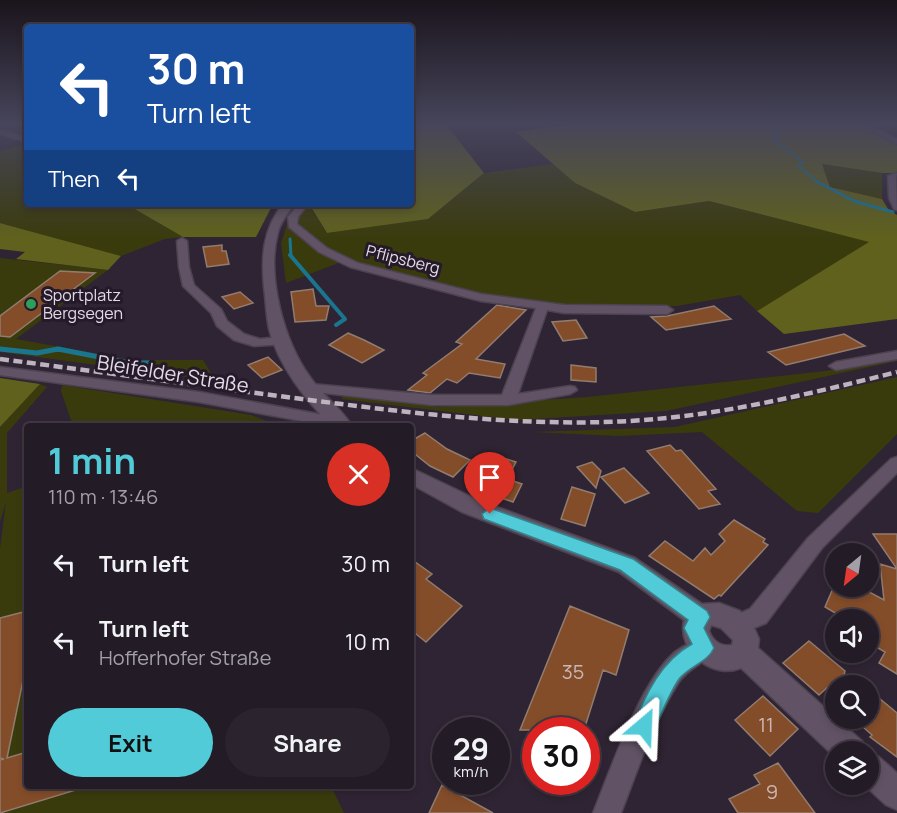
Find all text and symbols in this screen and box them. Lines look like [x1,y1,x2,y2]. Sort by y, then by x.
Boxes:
text: 30 m [147,39,245,97]
icon: left [48,48,126,126]
text: Turn left [147,94,251,131]
icon: left [112,162,145,195]
text: Then [48,164,100,194]
street label: Pflipsberg [364,239,442,279]
place label: Sportplatz Bergsegen [43,284,123,324]
marker: Sportplatz Bergsegen [24,297,38,311]
street label: Bleifelder Straße [95,348,251,399]
text: 1 min [48,436,136,485]
button: close [327,443,390,506]
pin [464,452,515,514]
icon: arrive [473,461,506,494]
text: 110 m · 13:46 [48,483,158,510]
north arrow [825,543,879,597]
map controls [825,543,879,795]
icon: left [48,548,81,581]
text: Turn left [99,549,189,579]
text: 30 m [341,549,390,579]
button: sound [825,609,879,663]
text: Turn left [99,614,189,644]
icon: left [48,626,81,659]
text: 10 m [345,627,390,657]
text: Hofferhofer Straße [99,644,272,671]
house number: 35 [562,658,584,685]
button: search [825,675,879,729]
position arrow [612,694,676,758]
button: Exit [48,708,213,777]
button: Share [225,708,390,777]
house number: 11 [758,711,774,738]
speed limit sign: 30 [522,717,600,795]
text: 29 [453,728,489,769]
button: layers [825,741,879,795]
text: km/h [454,761,488,782]
house number: 9 [766,778,778,805]

